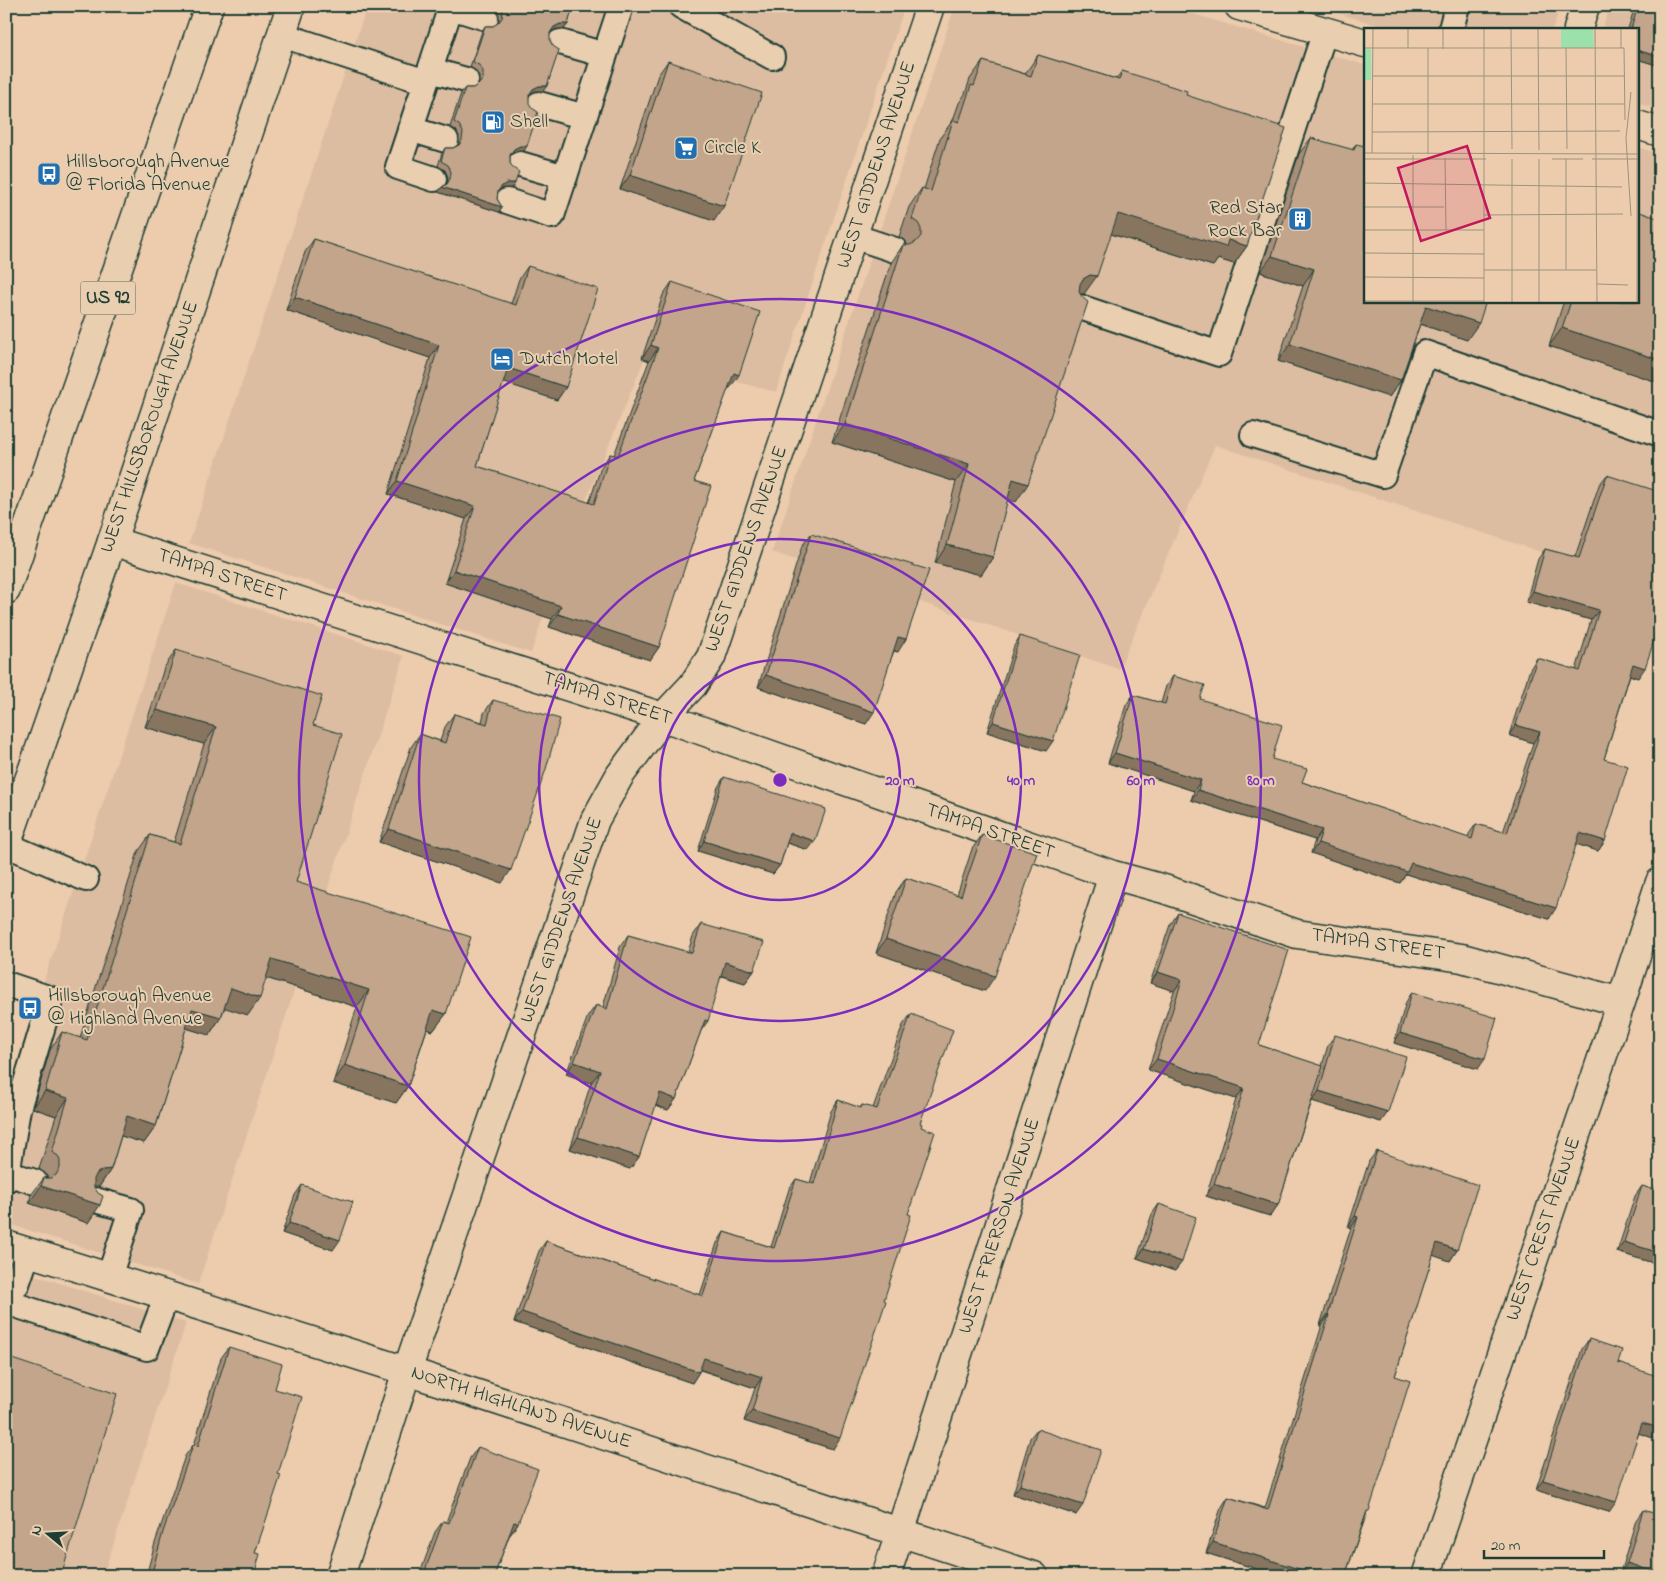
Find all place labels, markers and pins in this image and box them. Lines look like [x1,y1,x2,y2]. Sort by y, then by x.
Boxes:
place label: Shell [510,108,548,137]
fuel station icon: Shell [480,109,506,135]
place label: Circle K [704,134,761,163]
supermarket icon: Circle K [673,135,699,161]
place label: Hillsborough Avenue @ Florida Avenue [66,148,230,200]
bus stop icon: Hillsborough Avenue @ Florida Avenue [36,161,62,187]
place label: Red Star Rock Bar [1207,194,1283,246]
building icon: Red Star Rock Bar [1287,206,1313,232]
place label: Dutch Motel [519,345,618,374]
hotel icon: Dutch Motel [489,346,515,372]
centre of rings [771,771,789,789]
place label: Hillsborough Avenue @ Highland Avenue [48,982,212,1035]
bus stop icon: Hillsborough Avenue @ Highland Avenue [17,995,43,1021]

